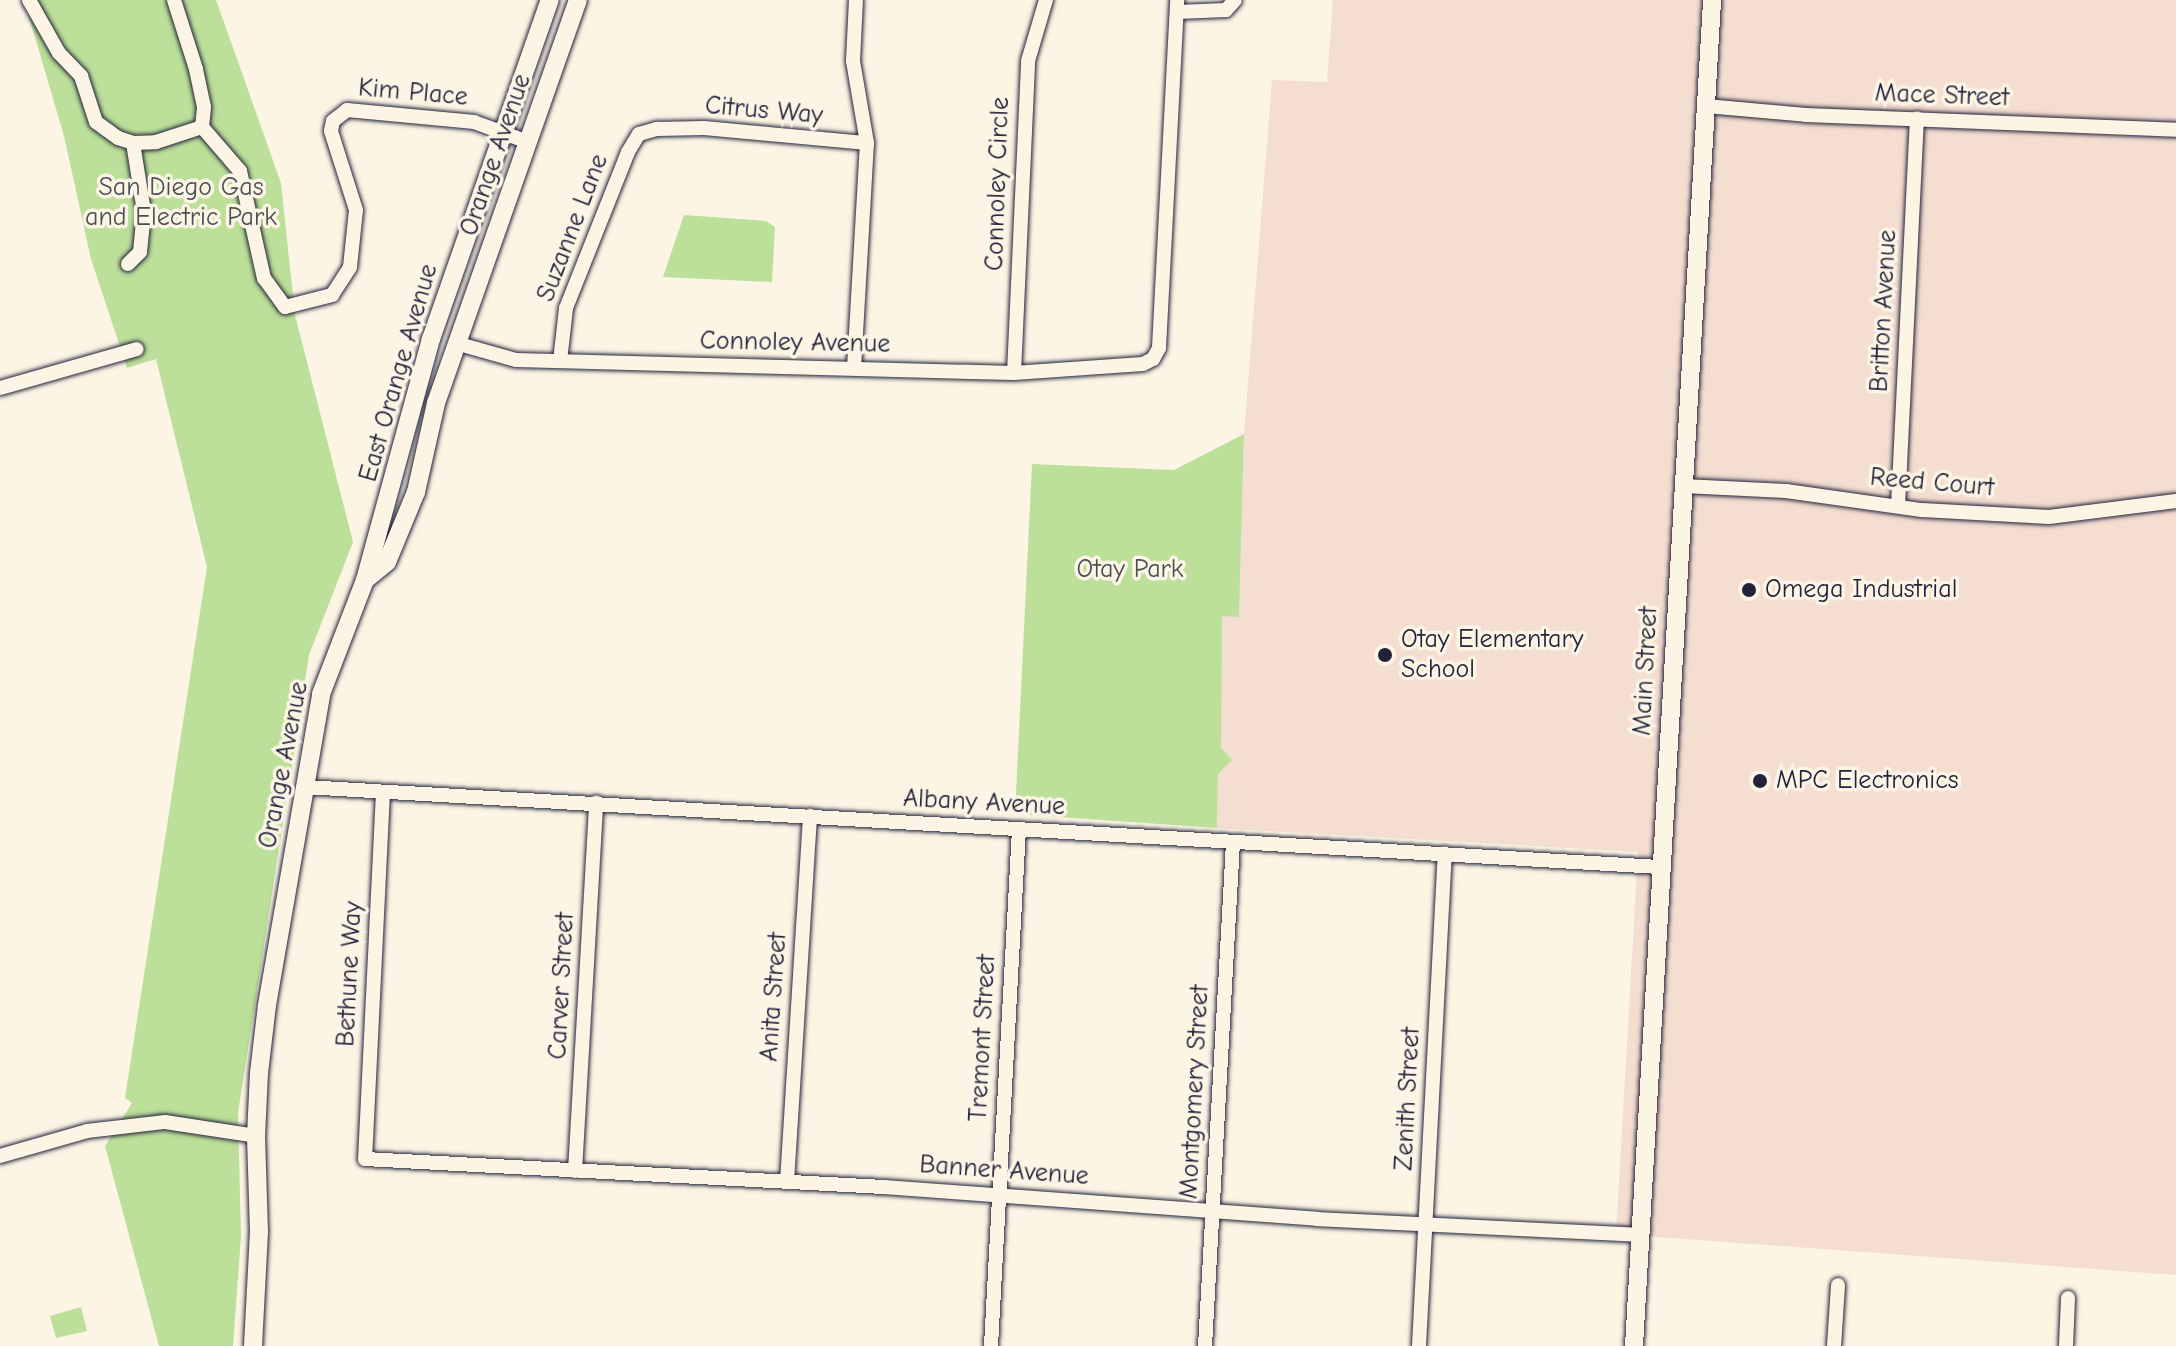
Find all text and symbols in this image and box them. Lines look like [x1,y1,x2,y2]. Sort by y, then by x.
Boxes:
street label: Orange Avenue [454,70,538,240]
street label: Kim Place [357,73,469,113]
street label: Mace Street [1874,78,2010,114]
street label: Citrus Way [704,90,824,132]
street label: Connoley Circle [979,97,1017,271]
street label: Suzanne Lane [531,150,615,306]
park label: San Diego Gas and Electric Park [85,172,277,234]
street label: Britton Avenue [1864,229,1904,393]
street label: East Orange Avenue [353,261,445,485]
street label: Connoley Avenue [700,326,890,360]
street label: Reed Court [1869,462,1995,504]
park label: Otay Park [1077,554,1183,586]
place label: Omega Industrial [1765,574,1957,606]
marker: Omega Industrial [1740,581,1758,599]
street label: Main Street [1627,606,1665,736]
place label: Otay Elementary School [1401,624,1583,686]
marker: Otay Elementary School [1376,646,1394,664]
street label: Orange Avenue [253,679,315,851]
place label: MPC Electronics [1776,765,1959,797]
marker: MPC Electronics [1751,772,1769,790]
street label: Albany Avenue [902,783,1066,823]
street label: Bethune Way [331,900,369,1048]
street label: Carver Street [543,912,581,1060]
street label: Anita Street [754,931,794,1063]
street label: Tremont Street [963,954,1003,1122]
street label: Montgomery Street [1174,984,1216,1200]
street label: Zenith Street [1389,1026,1427,1172]
street label: Banner Avenue [918,1150,1090,1192]

